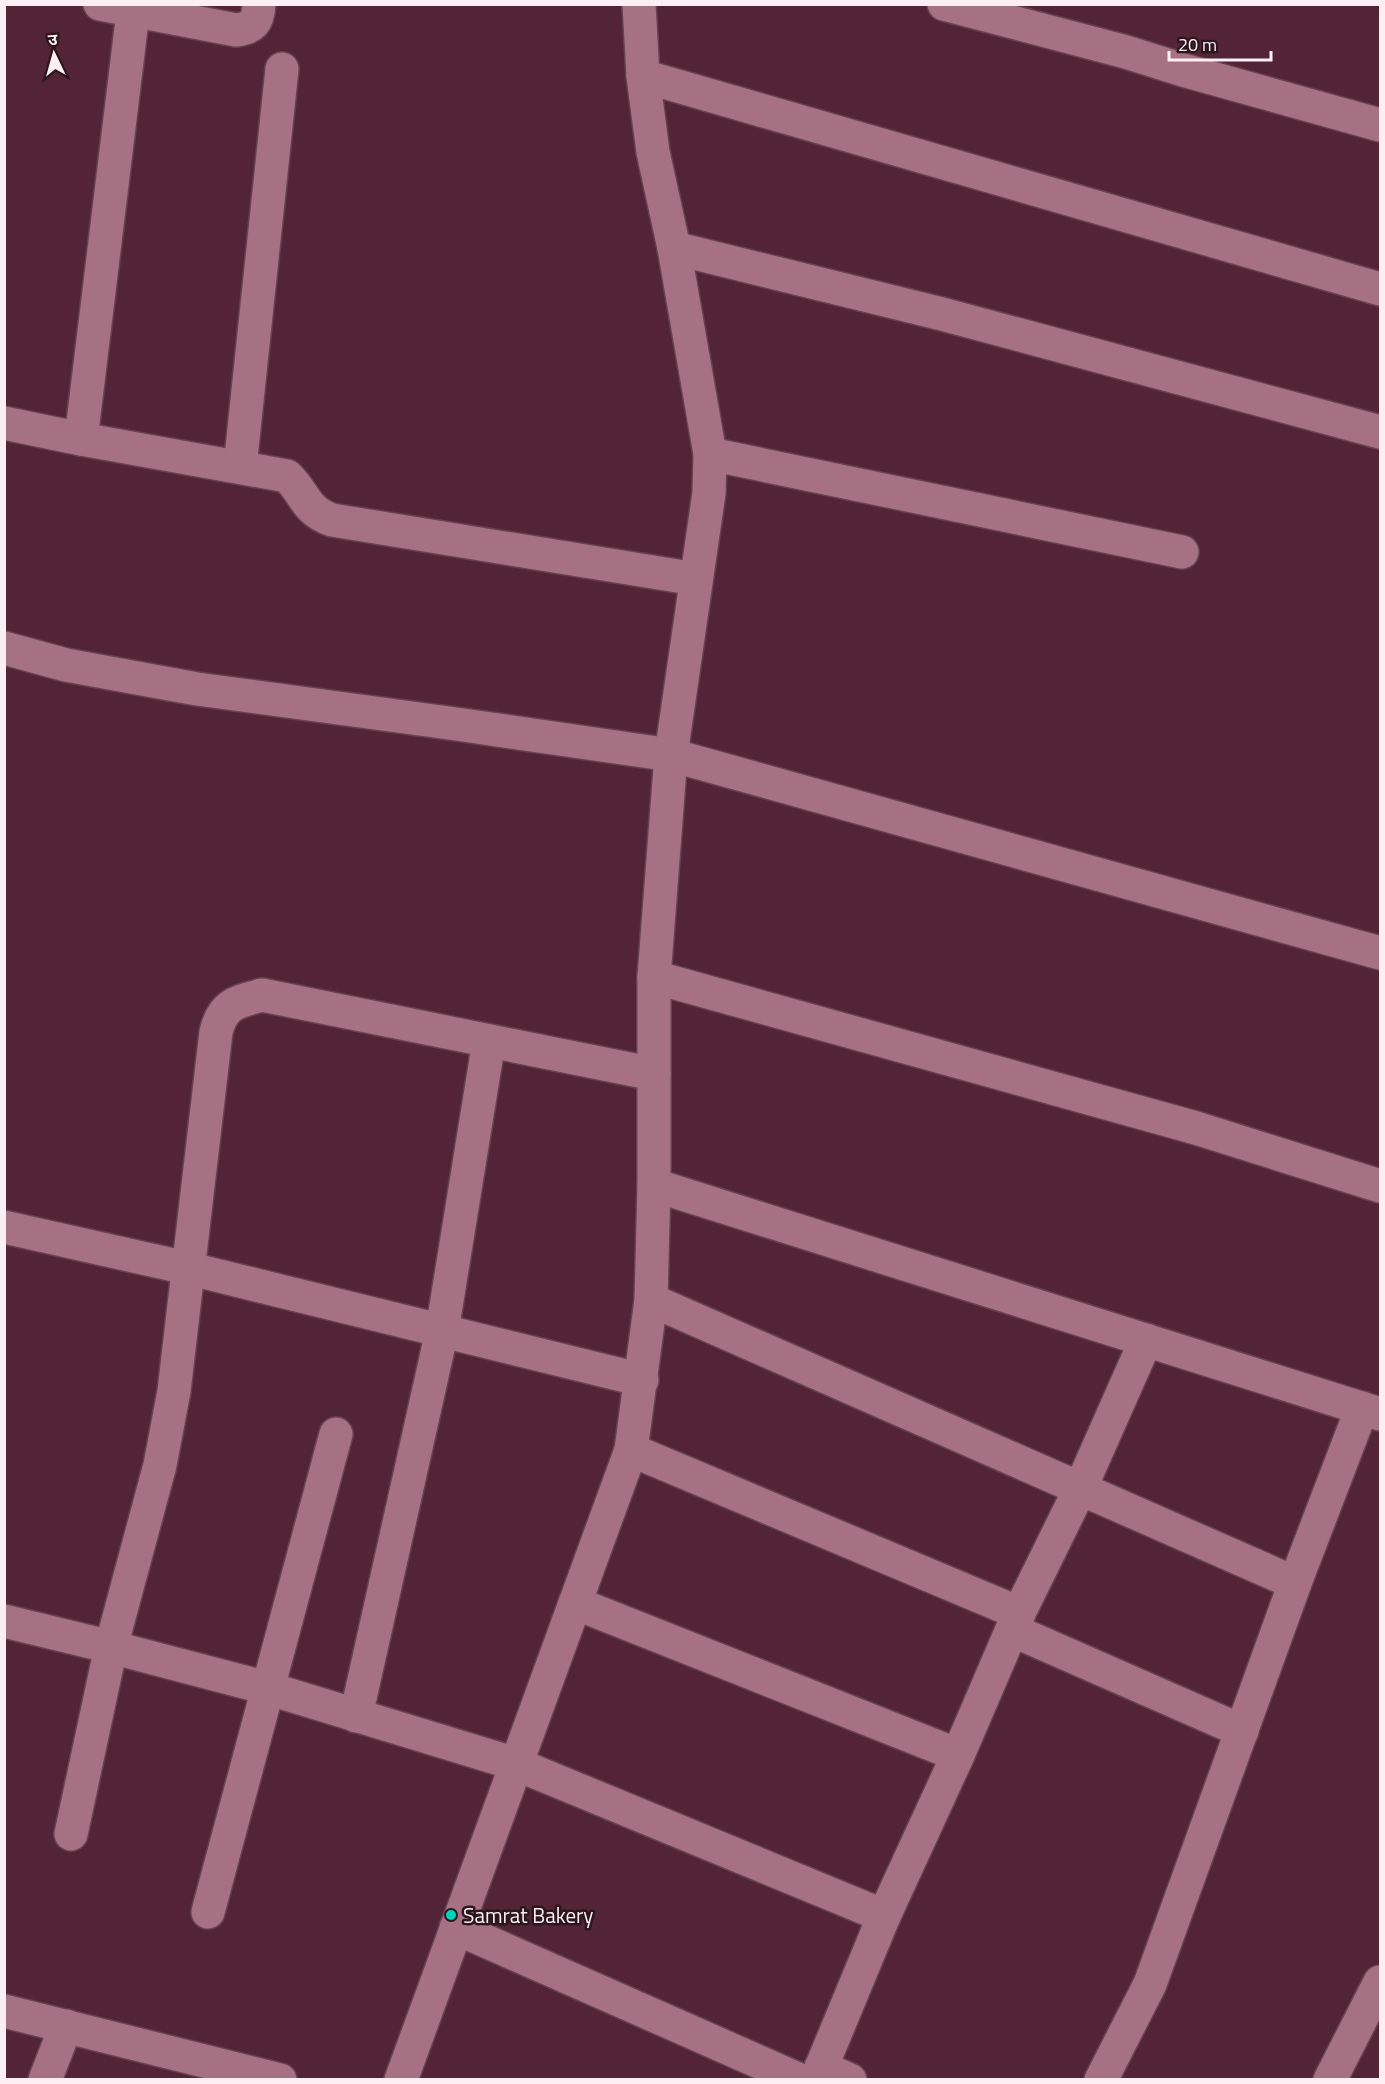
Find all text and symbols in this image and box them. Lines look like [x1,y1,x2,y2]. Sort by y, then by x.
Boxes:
north arrow [24,24,84,84]
scale bar [1169,24,1271,62]
text: उ [47,27,59,51]
text: 20 m [1178,31,1217,58]
place label: Samrat Bakery [463,1899,594,1931]
marker: Samrat Bakery [444,1908,458,1922]

